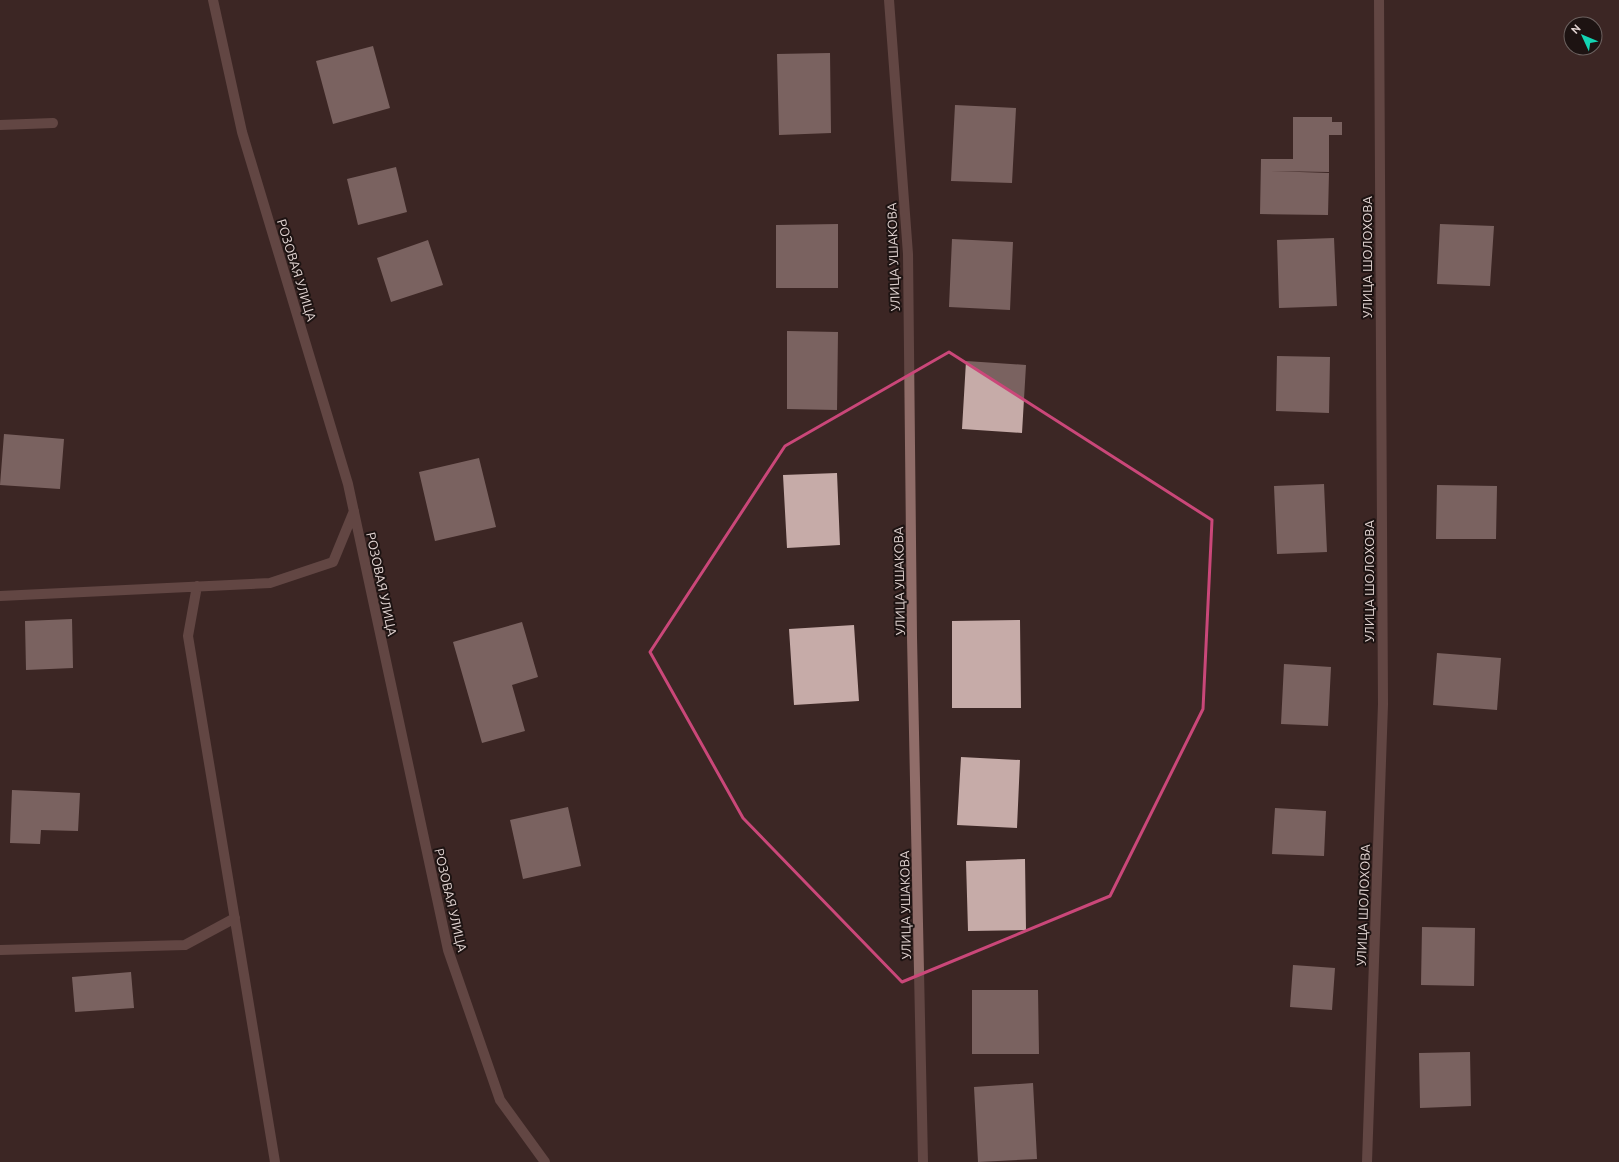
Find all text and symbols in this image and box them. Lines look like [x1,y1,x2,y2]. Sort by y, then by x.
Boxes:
north arrow [1563,16,1603,56]
text: N [1569,22,1583,36]
street label: УЛИЦА ШОЛОХОВА [1360,195,1374,318]
street label: УЛИЦА УШАКОВА [884,202,902,312]
street label: РОЗОВАЯ УЛИЦА [275,217,319,323]
street label: УЛИЦА ШОЛОХОВА [1362,519,1376,642]
street label: УЛИЦА УШАКОВА [891,526,907,635]
street label: РОЗОВАЯ УЛИЦА [364,531,400,638]
street label: УЛИЦА ШОЛОХОВА [1354,843,1372,966]
street label: РОЗОВАЯ УЛИЦА [432,847,470,954]
street label: УЛИЦА УШАКОВА [897,850,913,959]

